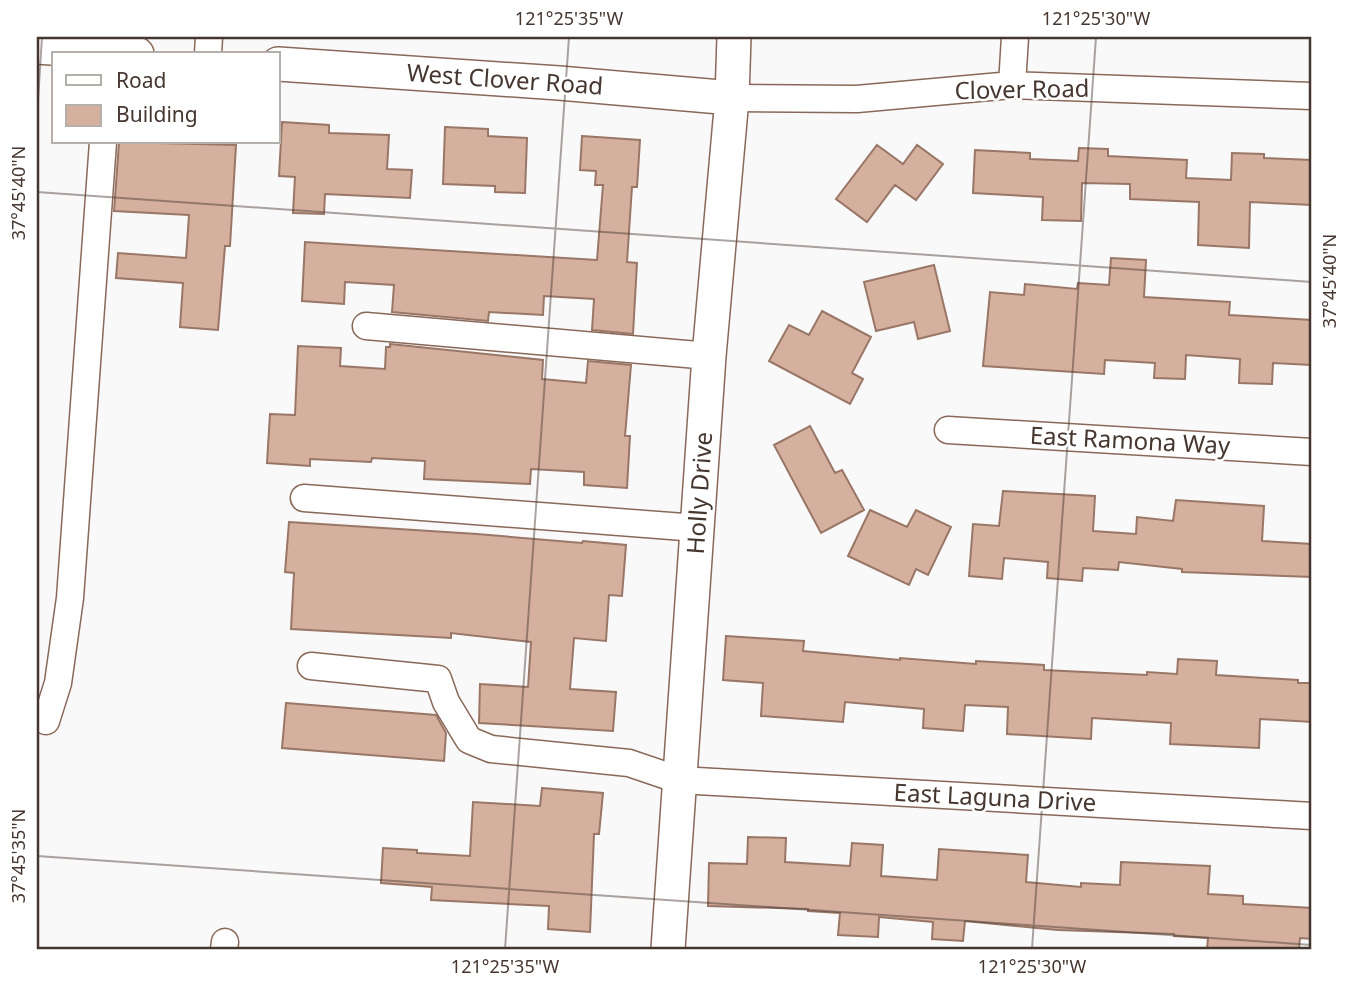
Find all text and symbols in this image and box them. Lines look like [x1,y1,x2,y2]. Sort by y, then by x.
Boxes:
text: 121°25'35"W [515,6,623,30]
text: 121°25'30"W [1042,6,1150,30]
legend [52,52,280,144]
street label: West Clover Road [406,55,604,102]
text: Road [116,66,166,94]
street label: Clover Road [954,71,1090,106]
text: Building [116,100,198,128]
text: 37°45'40"N [6,146,30,240]
text: 37°45'40"N [1317,234,1341,328]
street label: East Ramona Way [1029,418,1232,461]
street label: Holly Drive [678,431,719,555]
street label: East Laguna Drive [893,775,1097,818]
text: 37°45'35"N [6,809,30,903]
text: 121°25'35"W [451,954,559,978]
text: 121°25'30"W [978,954,1086,978]

